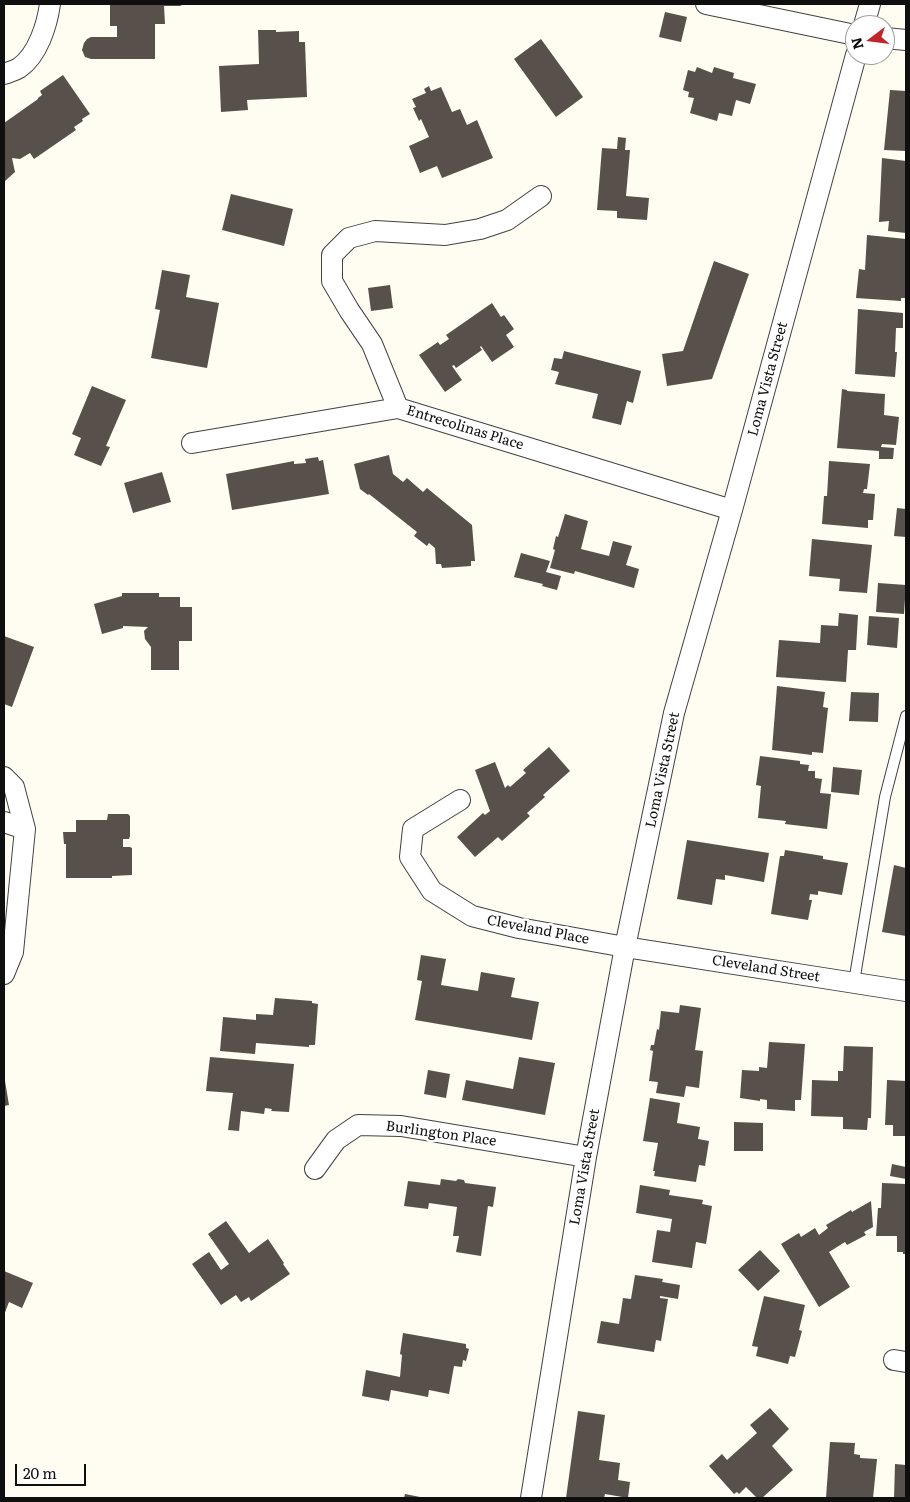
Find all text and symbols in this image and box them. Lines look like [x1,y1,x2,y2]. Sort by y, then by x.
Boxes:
north arrow [845,15,895,65]
text: N [845,35,868,52]
street label: Loma Vista Street [745,320,791,438]
street label: Entrecolinas Place [404,402,526,454]
street label: Loma Vista Street [643,711,683,829]
street label: Cleveland Place [486,912,590,948]
street label: Cleveland Street [711,952,821,986]
street label: Loma Vista Street [566,1108,604,1226]
street label: Burlington Place [385,1118,497,1150]
scale bar [18,1454,89,1486]
text: 20 m [23,1461,57,1484]

